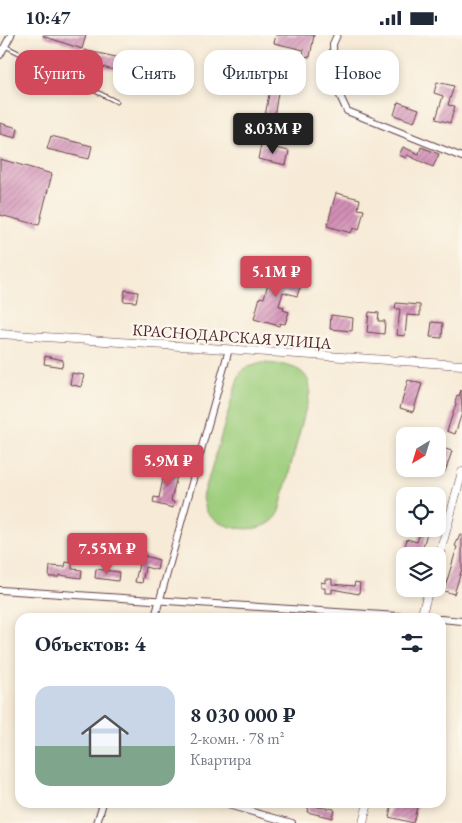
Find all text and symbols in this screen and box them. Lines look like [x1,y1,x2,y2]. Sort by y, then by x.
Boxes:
text: 10:47 [25,5,71,30]
chip: Купить [15,50,103,95]
chip: Снять [113,50,194,95]
chip: Фильтры [204,50,306,95]
chip: Новое [316,50,399,95]
pin: 8.03M ₽ [227,113,319,155]
text: 8.03M ₽ [244,118,302,139]
pin: 5.1M ₽ [235,255,317,298]
text: 5.1M ₽ [251,261,301,282]
street label: КРАСНОДАРСКАЯ УЛИЦА [132,319,333,354]
north arrow [396,427,446,477]
map controls [396,427,446,597]
pin: 5.9M ₽ [127,445,209,487]
text: 5.9M ₽ [143,450,193,471]
button: locate [396,487,446,537]
pin: 7.55M ₽ [61,533,153,575]
text: 7.55M ₽ [78,538,136,559]
button: layers [396,547,446,597]
icon: filters [398,629,426,657]
text: Объектов: 4 [35,630,146,657]
text: 8 030 000 ₽ [190,701,296,728]
icon: home [75,706,135,766]
text: 2-комн. · 78 m² [190,728,285,749]
text: Квартира [190,749,251,770]

